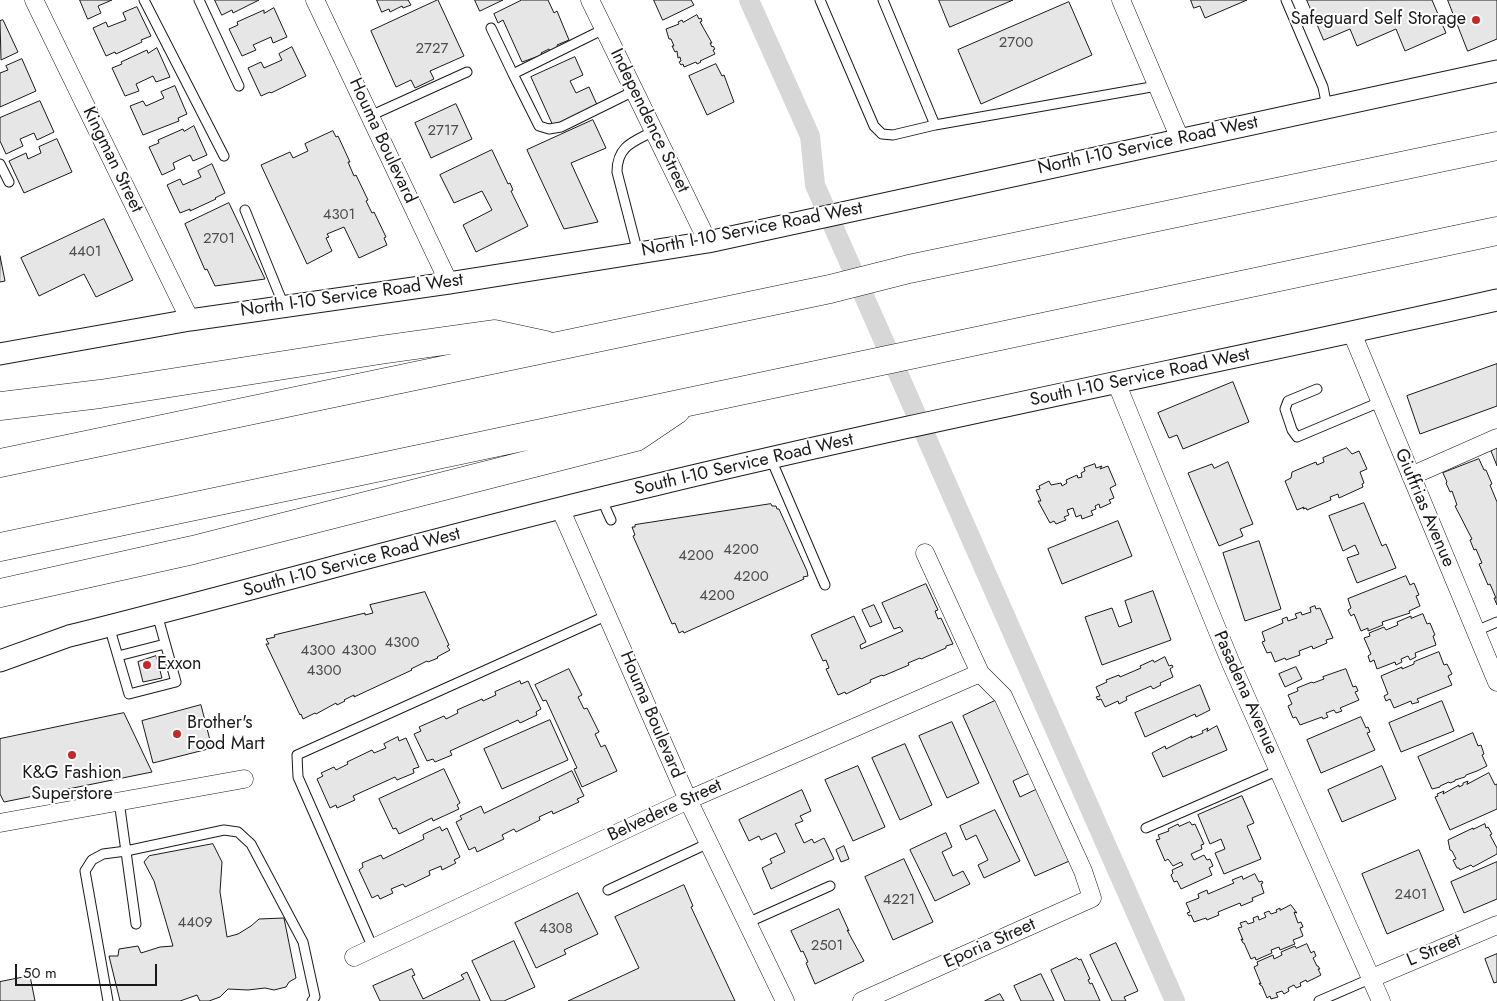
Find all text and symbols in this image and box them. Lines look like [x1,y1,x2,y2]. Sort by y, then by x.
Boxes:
place label: Safeguard Self Storage [1291,9,1466,31]
marker: Safeguard Self Storage [1470,14,1482,26]
house number: 2700 [999,34,1033,52]
house number: 2727 [416,40,448,58]
street label: Independence Street [605,45,693,197]
street label: Houma Boulevard [344,75,420,207]
street label: Kingman Street [77,104,147,216]
street label: North I-10 Service Road West [1036,112,1260,180]
house number: 2717 [427,122,459,140]
street label: North I-10 Service Road West [640,198,864,262]
house number: 4301 [323,206,355,224]
house number: 2701 [203,230,235,248]
house number: 4401 [68,243,102,261]
street label: North I-10 Service Road West [239,270,465,322]
street label: South I-10 Service Road West [1028,344,1252,412]
street label: South I-10 Service Road West [632,429,856,501]
street label: Giuffrias Avenue [1389,446,1459,570]
street label: South I-10 Service Road West [241,524,463,602]
house number: 4200 [723,541,759,559]
house number: 4200 [678,547,714,565]
house number: 4200 [733,568,769,586]
house number: 4200 [699,587,735,605]
street label: Pasadena Avenue [1208,628,1282,758]
house number: 4300 [385,634,419,652]
house number: 4300 [301,642,335,660]
house number: 4300 [342,642,376,660]
street label: Houma Boulevard [615,648,687,782]
place label: Exxon [157,654,202,676]
marker: Exxon [141,659,153,671]
house number: 4300 [307,662,341,680]
place label: Brother's Food Mart [187,713,265,756]
marker: Brother's Food Mart [171,728,183,740]
marker: K&G Fashion Superstore [66,749,78,761]
place label: K&G Fashion Superstore [22,763,122,806]
street label: Belvedere Street [605,775,725,847]
house number: 2401 [1394,886,1428,904]
house number: 4221 [883,891,915,909]
house number: 4409 [177,914,213,932]
street label: Eporia Street [941,914,1039,974]
house number: 4308 [539,920,573,938]
street label: L Street [1404,930,1464,972]
house number: 2501 [811,937,843,955]
scale bar [18,954,160,986]
text: 50 m [23,962,57,984]

